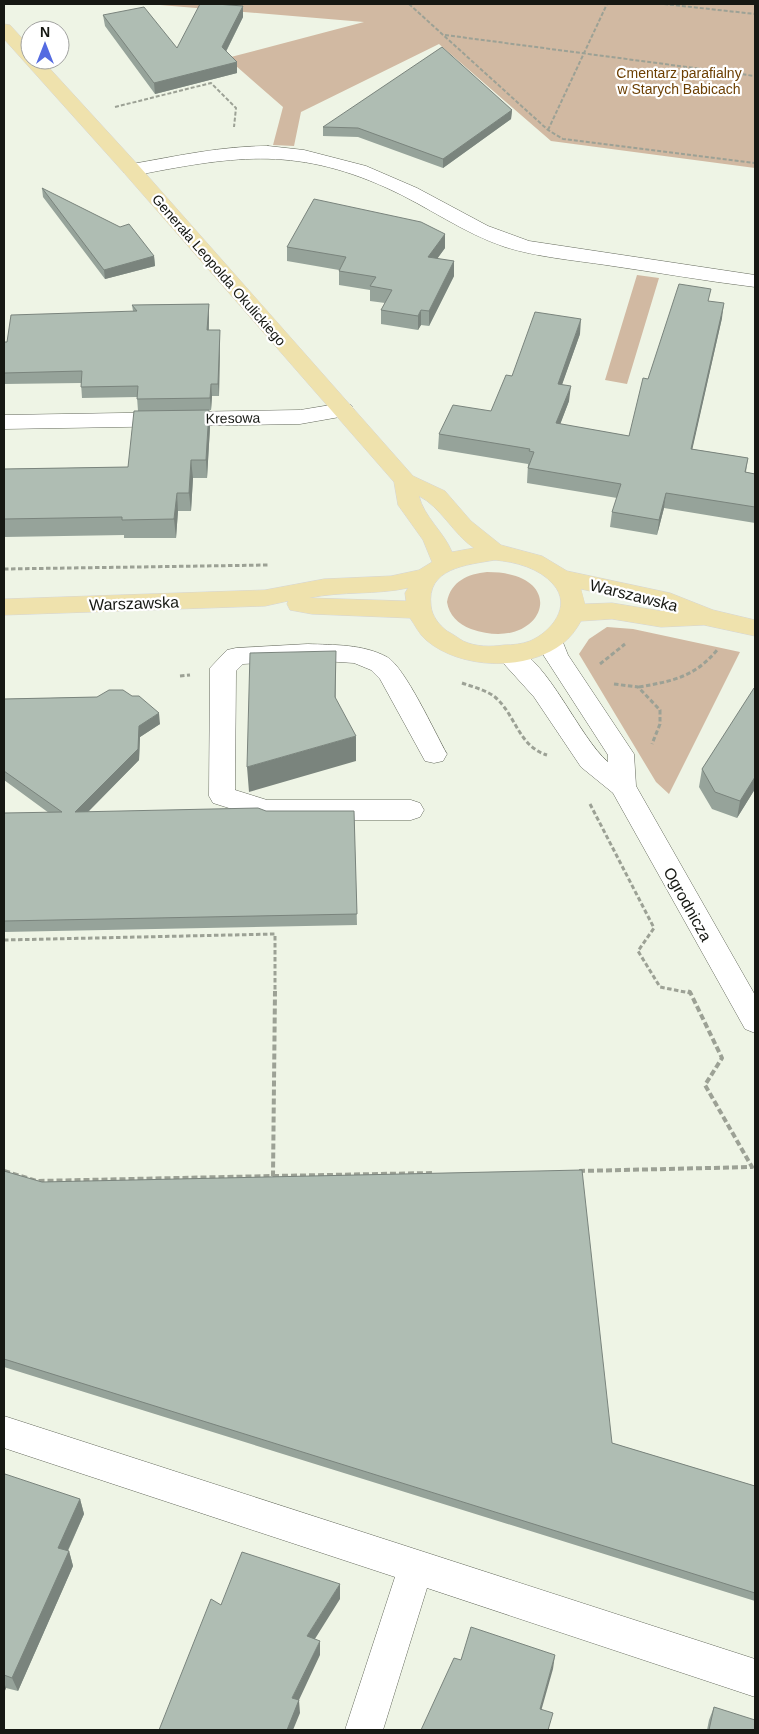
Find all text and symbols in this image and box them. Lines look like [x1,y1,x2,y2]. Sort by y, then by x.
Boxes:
north arrow [20,20,70,70]
text: N [40,24,50,40]
park label: Cmentarz parafialny w Starych Babicach [616,65,742,97]
street label: Generała Leopolda Okulickiego [149,191,289,349]
street label: Kresowa [206,410,261,426]
street label: Warszawska [588,576,680,615]
street label: Warszawska [89,593,179,614]
street label: Ogrodnicza [660,864,715,944]

